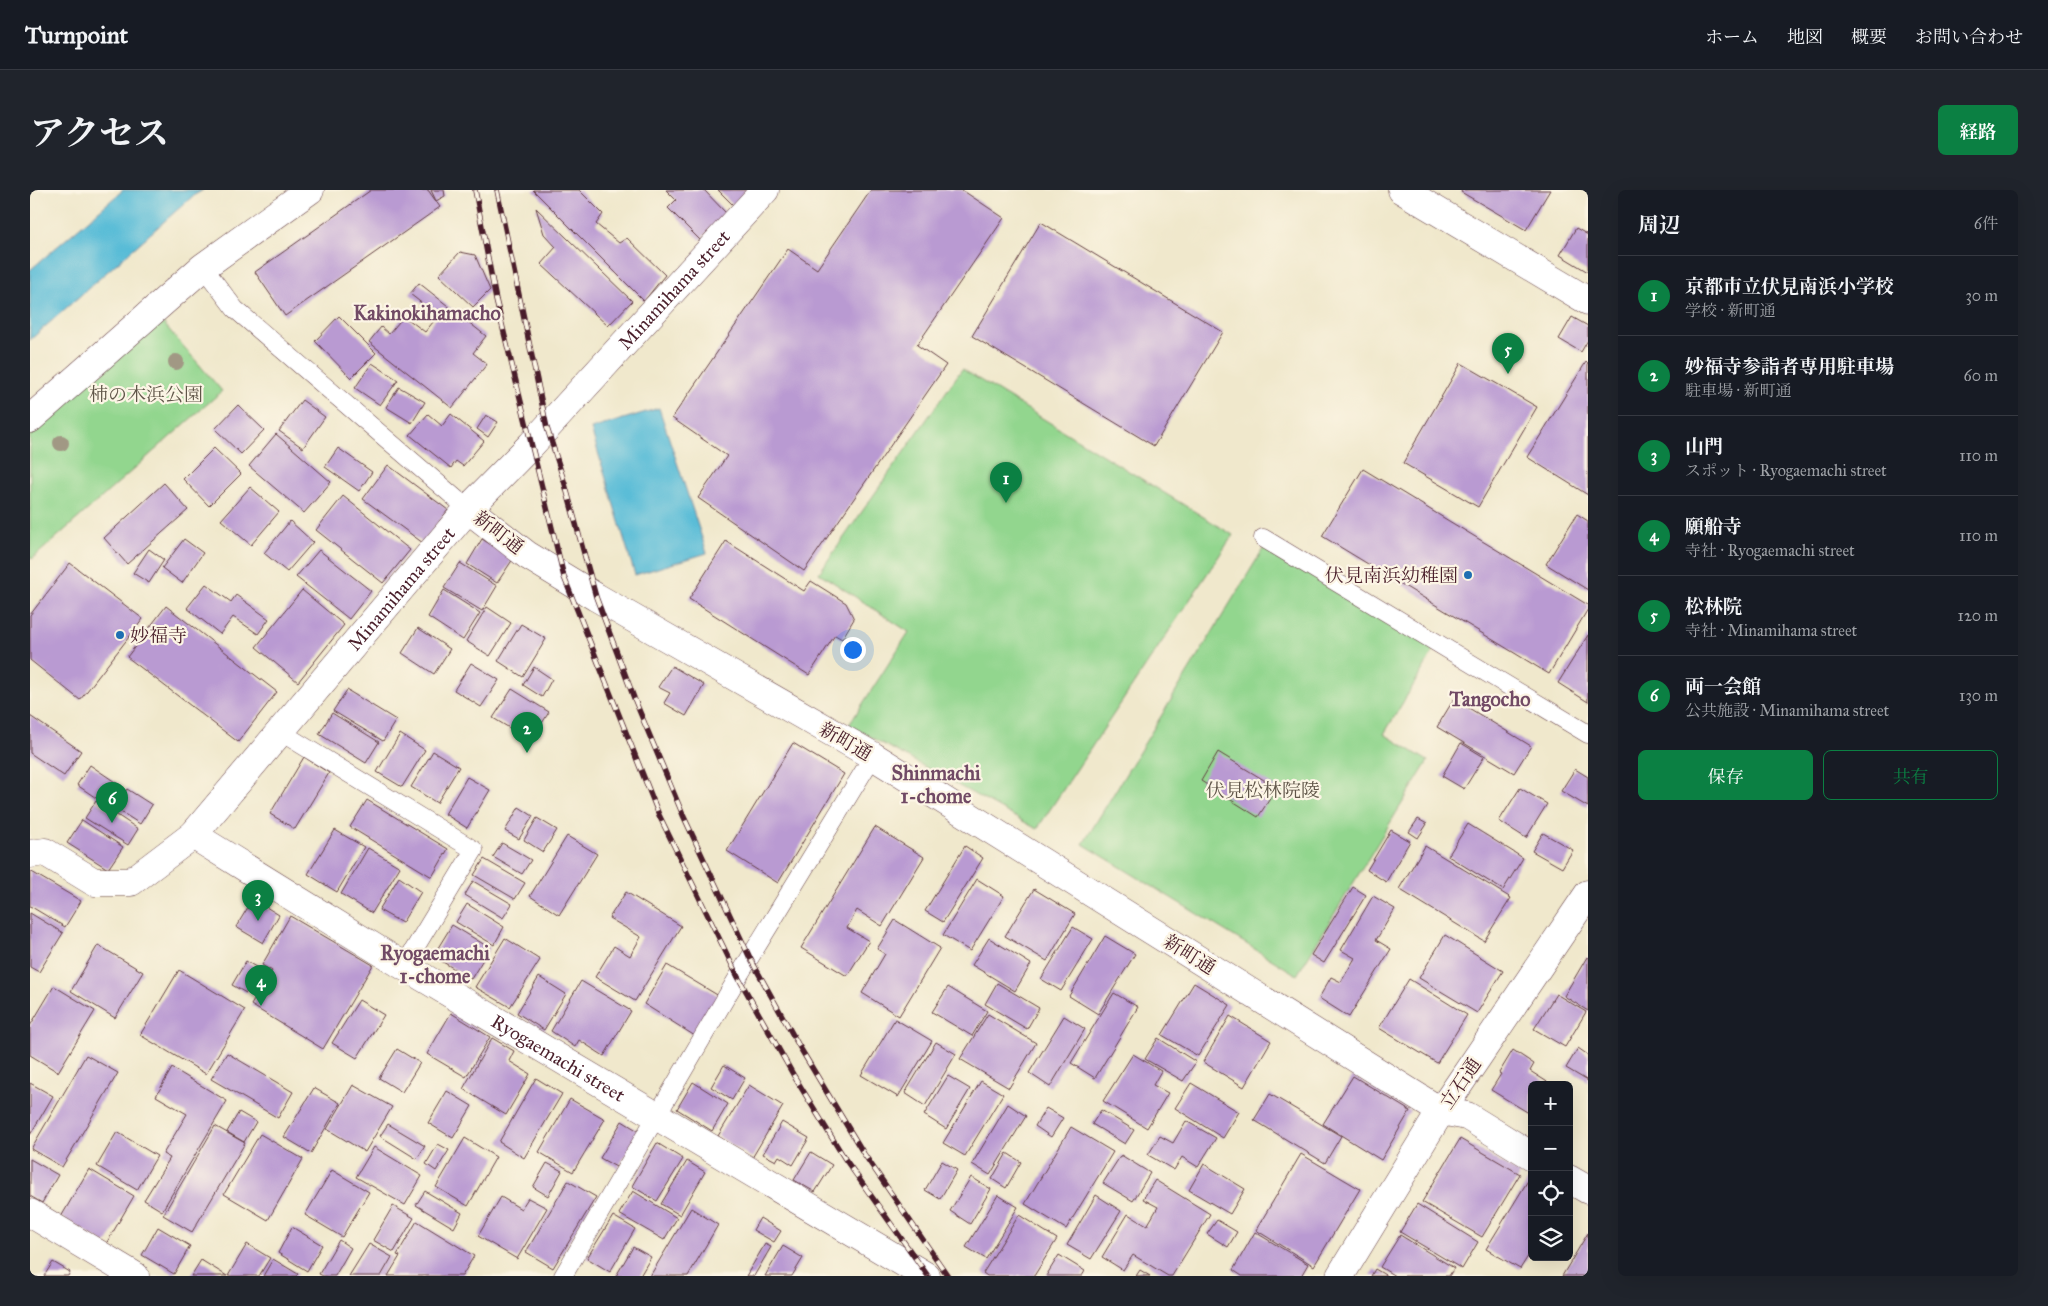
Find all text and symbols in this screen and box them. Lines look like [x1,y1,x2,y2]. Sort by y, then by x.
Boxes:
text: Turnpoint [25,20,128,50]
text: ホーム [1705,26,1759,48]
text: 地図 [1787,26,1823,48]
text: 概要 [1851,26,1887,48]
text: お問い合わせ [1915,26,2023,48]
button: 経路 [1938,105,2018,155]
text: アクセス [30,112,169,155]
text: 周辺 [1638,212,1680,238]
text: 6件 [1974,214,1998,233]
street label: Minamihama street [614,225,735,354]
text: 京都市立伏見南浜小学校 [1685,275,1894,298]
text: 1 [1651,286,1657,305]
text: 30 m [1965,286,1998,305]
district label: Kakinokihamacho [353,301,501,325]
text: 学校 · 新町通 [1685,301,1775,320]
pin: 5 [1492,333,1524,374]
text: 妙福寺参詣者専用駐車場 [1685,355,1894,378]
text: 2 [1650,366,1658,385]
text: 60 m [1964,366,1998,385]
text: 駐車場 · 新町通 [1685,381,1791,400]
park label: 柿の木浜公園 [89,383,203,406]
text: 山門 [1685,435,1723,458]
text: 3 [1651,446,1657,465]
text: 110 m [1959,446,1998,465]
text: スポット · Ryogaemachi street [1685,461,1887,480]
pin: 1 [990,462,1022,503]
street label: 新町通 [469,506,528,559]
text: 願船寺 [1685,515,1742,538]
street label: Minamihama street [343,522,460,655]
text: 4 [1650,526,1658,545]
text: 110 m [1959,526,1998,545]
text: 寺社 · Ryogaemachi street [1685,541,1855,560]
place label: 伏見南浜幼稚園 [1325,564,1458,587]
marker: 伏見南浜幼稚園 [1462,569,1474,581]
text: 松林院 [1685,595,1742,618]
text: 5 [1650,606,1658,625]
text: 120 m [1958,606,1998,625]
text: 寺社 · Minamihama street [1685,621,1857,640]
place label: 妙福寺 [130,624,187,647]
marker: 妙福寺 [114,629,126,641]
your location [840,637,866,663]
text: 両一会館 [1685,675,1761,698]
text: 6 [1650,686,1658,705]
text: 130 m [1959,686,1998,705]
district label: Tangocho [1448,687,1531,712]
text: 公共施設 · Minamihama street [1685,701,1889,720]
pin: 2 [511,712,543,753]
street label: 新町通 [815,717,876,766]
button: 保存 [1638,750,1813,800]
button: 共有 [1823,750,1998,800]
district label: Shinmachi 1-chome [891,761,981,808]
park label: 伏見松林院陵 [1206,779,1320,802]
pin: 6 [96,782,128,823]
pin: 3 [242,880,274,921]
street label: 新町通 [1159,930,1220,979]
district label: Ryogaemachi 1-chome [380,941,490,988]
pin: 4 [245,965,277,1006]
street label: Ryogaemachi street [487,1010,629,1107]
street label: 立石通 [1435,1053,1486,1113]
map controls [1528,1081,1573,1261]
button: + [1528,1081,1573,1126]
button: − [1528,1126,1573,1171]
button: locate [1528,1171,1573,1216]
button: layers [1528,1216,1573,1261]

